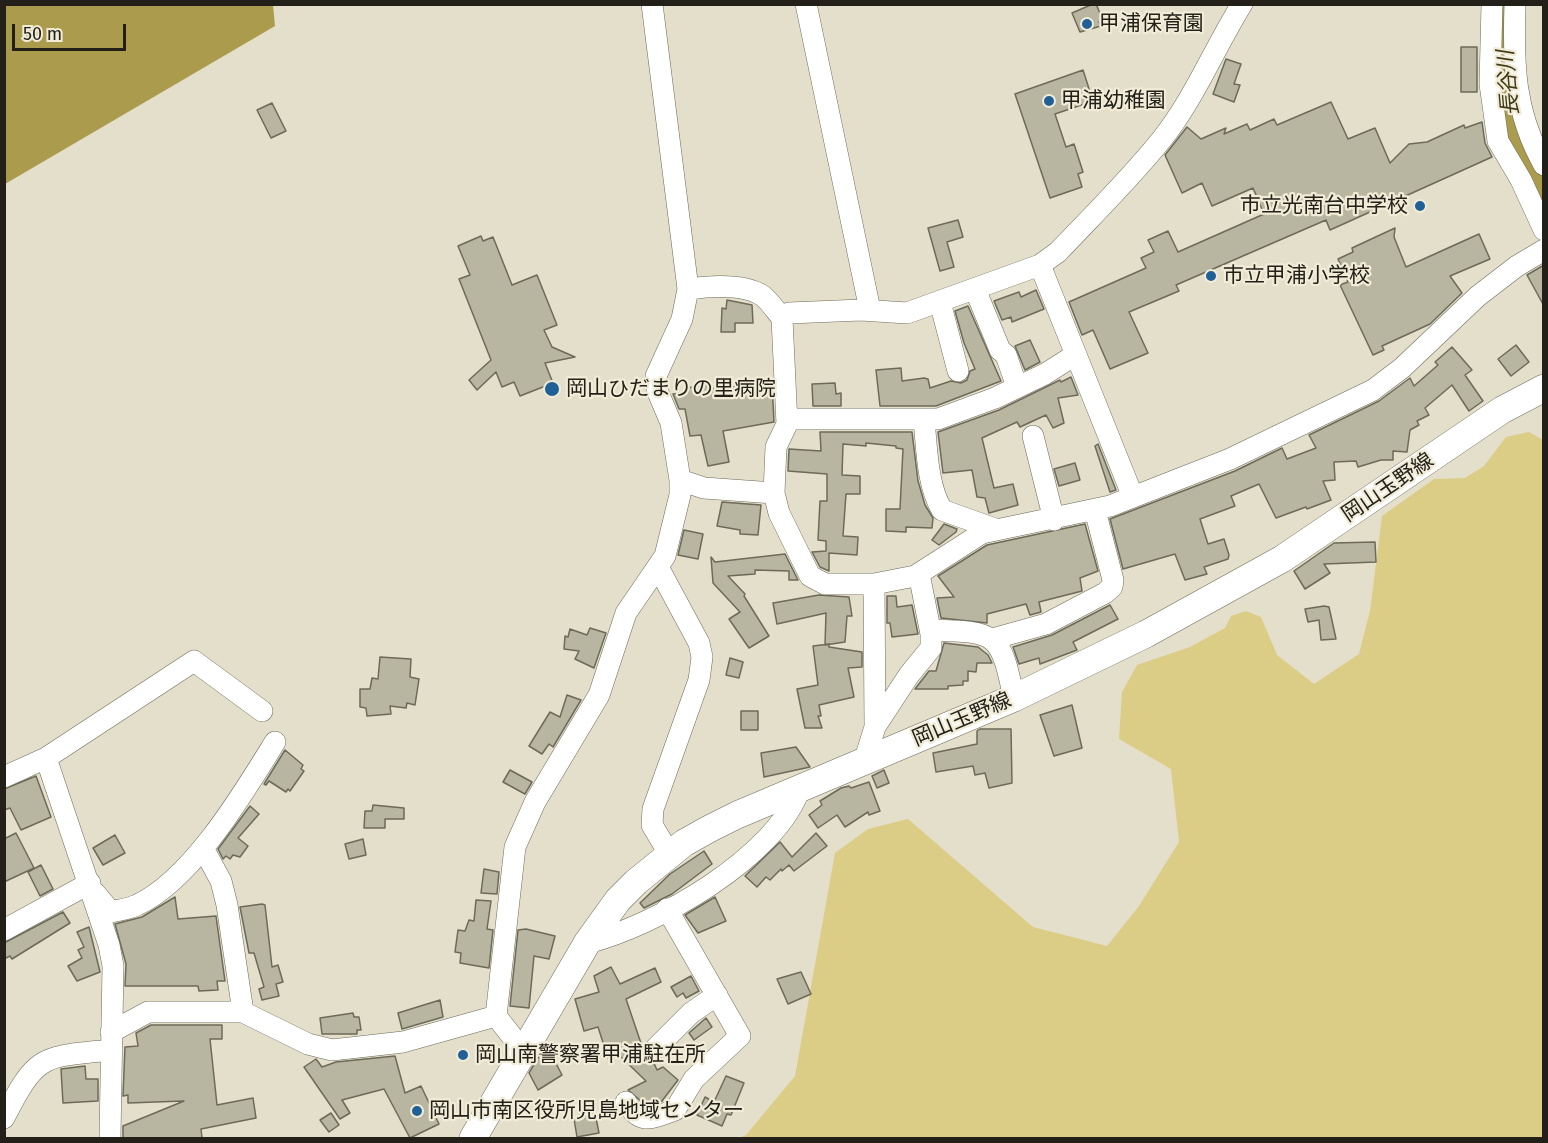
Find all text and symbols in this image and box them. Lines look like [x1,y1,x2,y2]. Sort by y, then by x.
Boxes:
place label: 甲浦保育園 [1099,11,1204,37]
scale bar [15,12,129,50]
marker: 甲浦保育園 [1080,17,1094,31]
text: 50 m [23,23,62,45]
water label: 長谷川 [1493,49,1525,117]
place label: 甲浦幼稚園 [1061,88,1166,114]
marker: 甲浦幼稚園 [1042,94,1056,108]
place label: 市立光南台中学校 [1240,193,1408,219]
marker: 市立光南台中学校 [1413,199,1427,213]
place label: 市立甲浦小学校 [1223,263,1370,289]
marker: 市立甲浦小学校 [1204,269,1218,283]
place label: 岡山ひだまりの里病院 [566,376,776,402]
marker: 岡山ひだまりの里病院 [543,380,561,398]
street label: 岡山玉野線 [1337,448,1439,528]
street label: 岡山玉野線 [909,688,1015,752]
place label: 岡山南警察署甲浦駐在所 [475,1042,706,1068]
marker: 岡山南警察署甲浦駐在所 [456,1048,470,1062]
place label: 岡山市南区役所児島地域センター [429,1098,744,1124]
marker: 岡山市南区役所児島地域センター [410,1104,424,1118]

